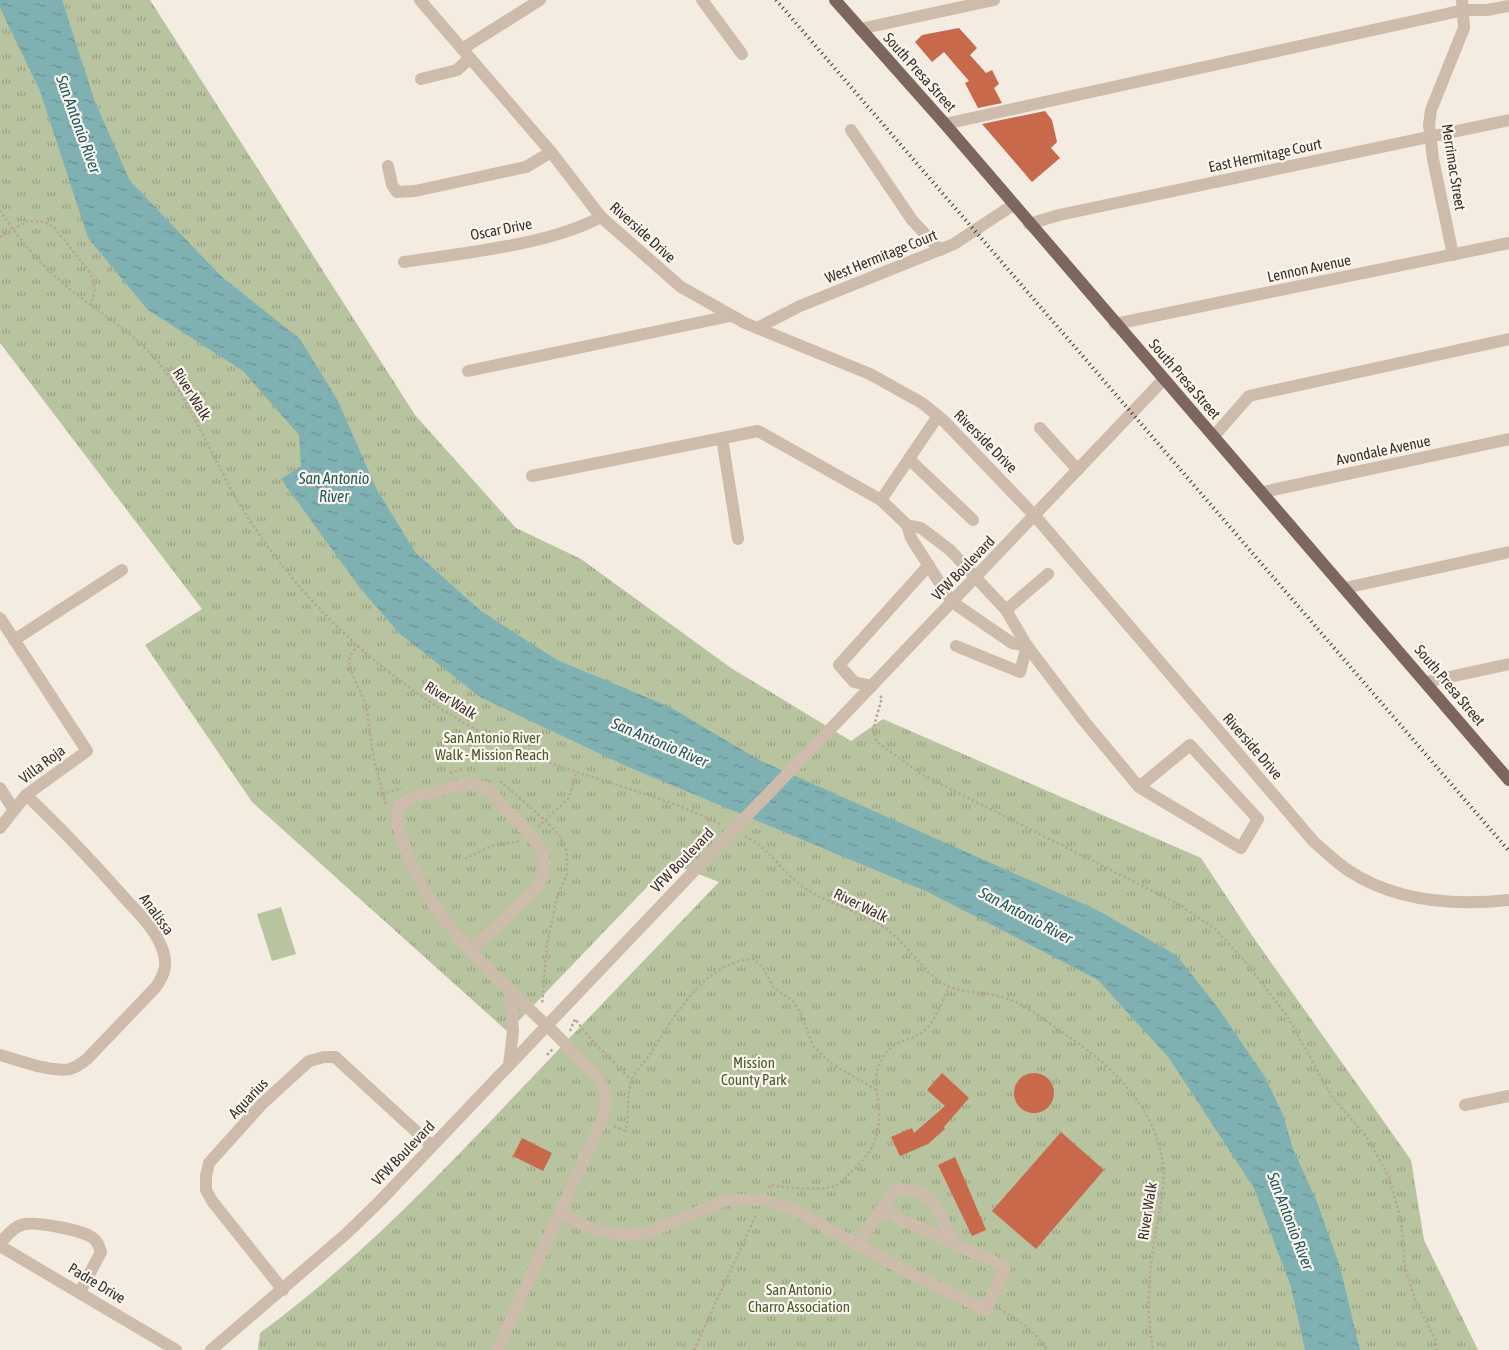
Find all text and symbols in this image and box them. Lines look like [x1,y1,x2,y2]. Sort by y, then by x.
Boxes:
street label: South Presa Street [880,29,960,115]
water label: San Antonio River [53,72,105,177]
street label: Merrimac Street [1439,122,1469,212]
street label: East Hermitage Court [1207,135,1323,175]
street label: Riverside Drive [607,198,679,266]
street label: Oscar Drive [469,215,533,243]
street label: West Hermitage Court [823,226,939,286]
street label: Lennon Avenue [1266,251,1353,285]
street label: South Presa Street [1146,336,1224,422]
street label: River Walk [169,365,215,424]
street label: Riverside Drive [951,406,1021,476]
street label: Avondale Avenue [1334,432,1432,468]
water label: San Antonio River [298,469,369,505]
street label: VFW Boulevard [928,532,998,604]
street label: South Presa Street [1411,641,1489,729]
street label: River Walk [422,677,481,723]
street label: Riverside Drive [1220,709,1286,783]
water label: San Antonio River [608,713,712,771]
park label: San Antonio River Walk - Mission Reach [435,729,549,763]
street label: Villa Roja [16,741,68,787]
street label: VFW Boulevard [647,824,717,896]
water label: San Antonio River [975,882,1077,948]
street label: River Walk [831,885,891,926]
street label: Analissa [136,890,178,938]
park label: Mission County Park [721,1054,787,1088]
street label: Aquarius [225,1074,271,1122]
street label: VFW Boulevard [368,1117,438,1189]
water label: San Antonio River [1264,1169,1318,1273]
street label: River Walk [1134,1181,1160,1241]
street label: Padre Drive [65,1259,129,1307]
park label: San Antonio Charro Association [748,1281,850,1315]

